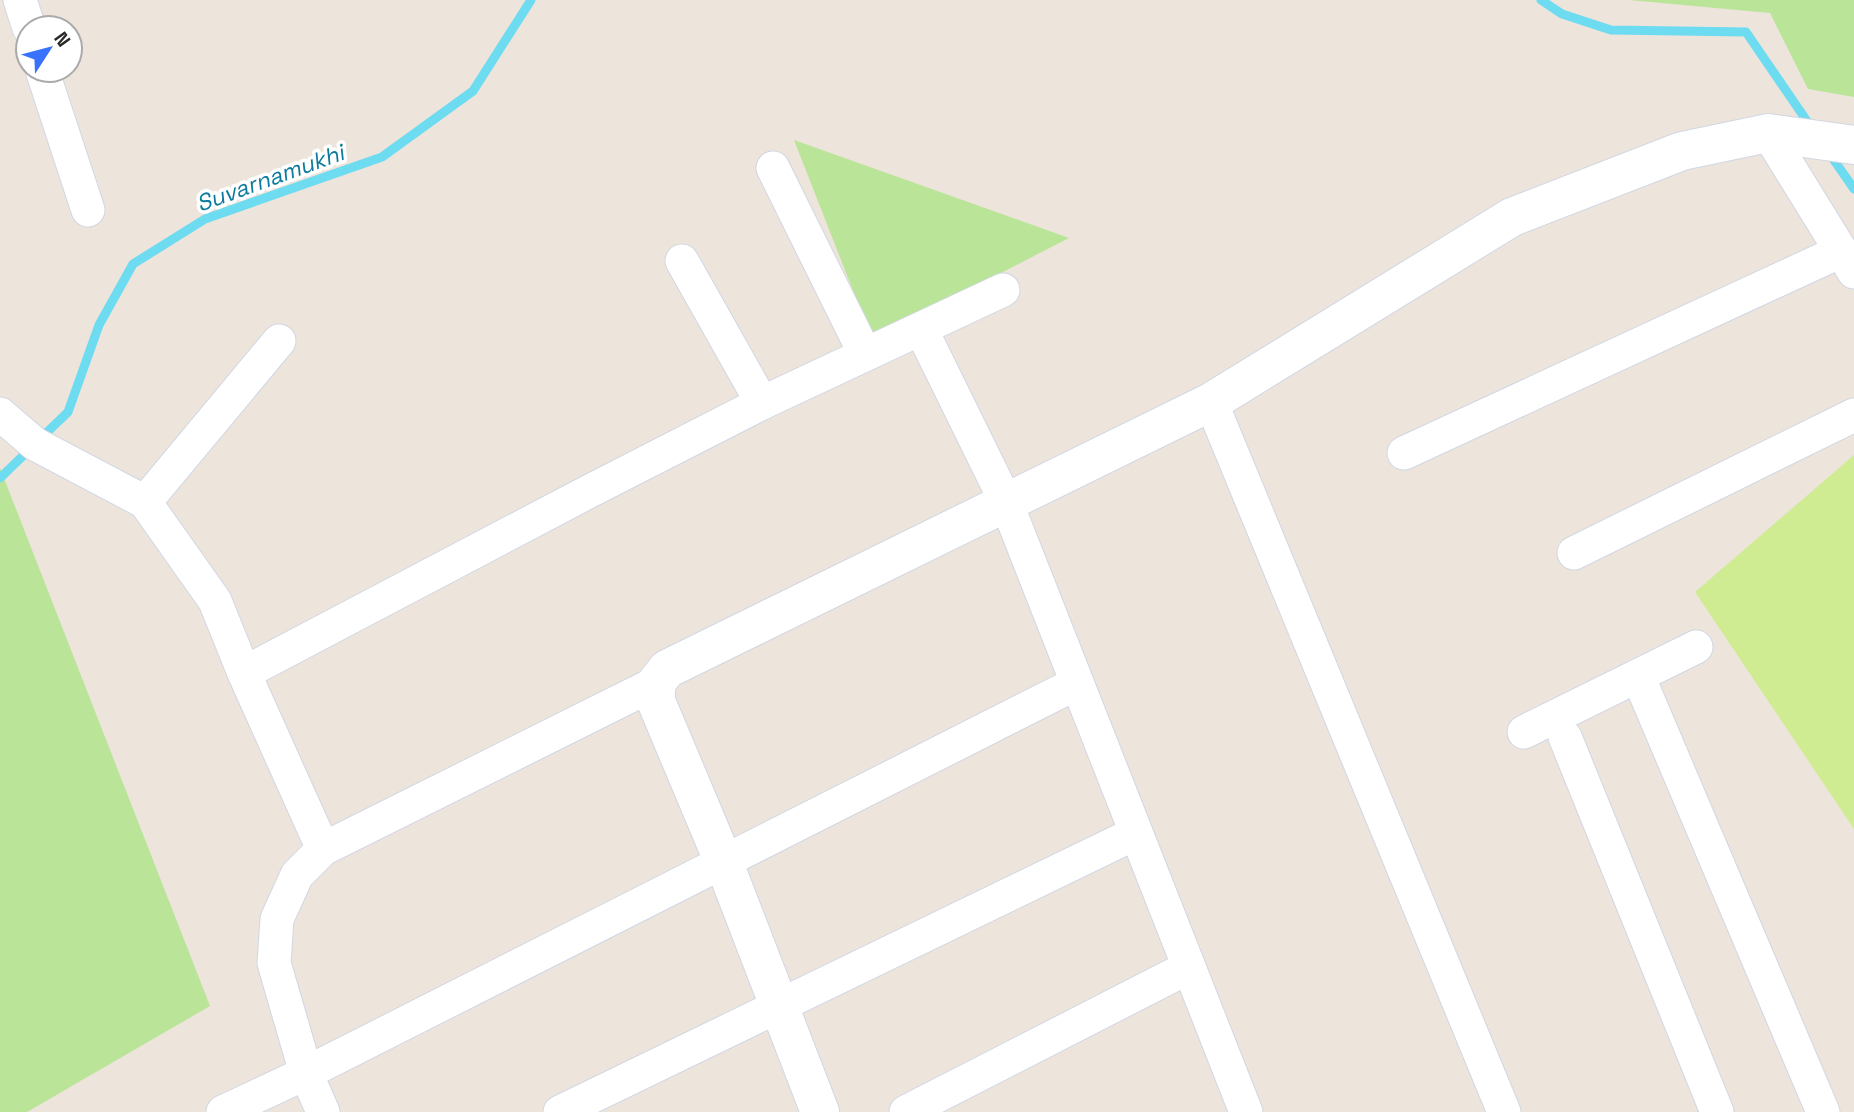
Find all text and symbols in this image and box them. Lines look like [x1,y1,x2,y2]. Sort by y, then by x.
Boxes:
north arrow [14,14,84,84]
text: N [48,27,76,52]
water label: Suvarnamukhi [192,137,350,219]

